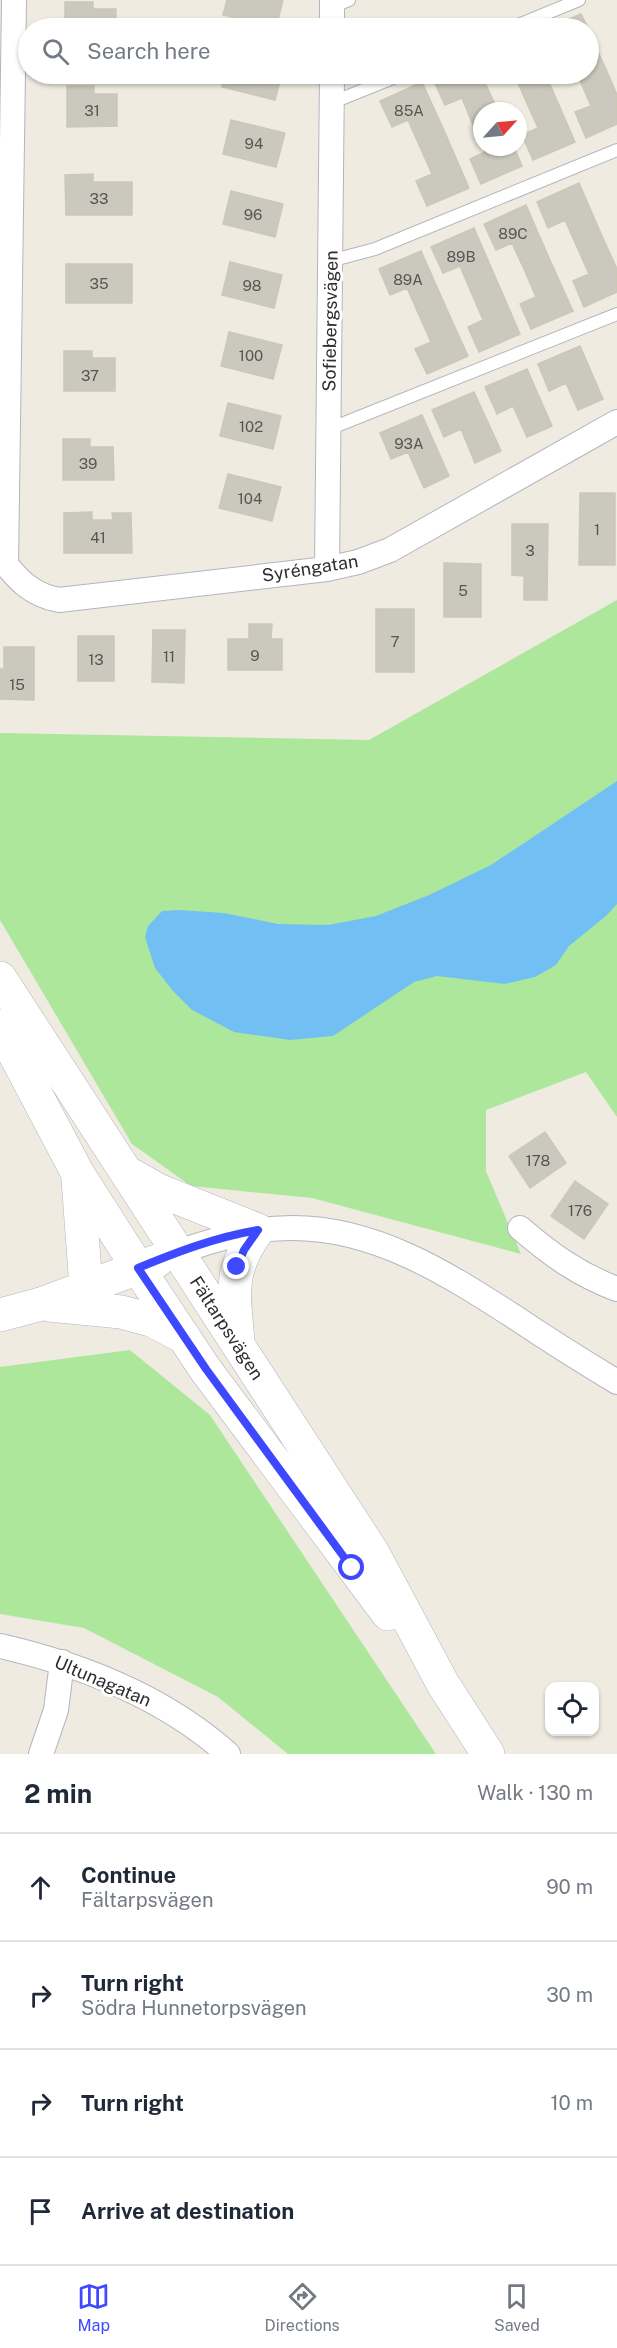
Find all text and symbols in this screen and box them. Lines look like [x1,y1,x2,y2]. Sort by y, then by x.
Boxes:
search box [18,18,599,84]
icon: search [39,35,72,68]
text: Search here [87,38,211,64]
house number: 31 [84,102,100,119]
house number: 85A [394,102,424,119]
north arrow [473,102,527,156]
house number: 94 [245,135,263,152]
house number: 33 [90,190,108,207]
house number: 96 [244,206,262,223]
house number: 89C [498,225,528,242]
house number: 89B [446,248,476,265]
street label: Sofiebergsvägen [318,250,342,392]
house number: 89A [393,271,423,288]
house number: 35 [89,275,109,292]
house number: 98 [243,277,261,294]
house number: 100 [239,347,263,364]
house number: 37 [81,367,99,384]
house number: 102 [239,418,263,435]
house number: 93A [394,435,424,452]
house number: 39 [79,455,97,472]
house number: 104 [238,490,262,507]
house number: 1 [594,521,600,538]
house number: 41 [90,529,106,546]
house number: 3 [525,542,535,559]
street label: Syréngatan [260,550,360,586]
house number: 5 [458,582,468,599]
house number: 7 [390,633,400,650]
house number: 9 [250,647,260,664]
house number: 11 [163,648,175,665]
house number: 13 [88,651,104,668]
house number: 15 [9,676,25,693]
house number: 178 [526,1152,550,1169]
house number: 176 [568,1202,592,1219]
route end [223,1253,249,1279]
street label: Fältarpsvägen [186,1272,268,1384]
route start [338,1554,364,1580]
street label: Ultunagatan [52,1651,154,1711]
map controls [545,1682,599,1736]
button: locate [545,1682,599,1736]
text: 2 min [24,1778,92,1809]
text: Walk · 130 m [477,1781,593,1805]
text: Continue [81,1862,176,1888]
icon: ahead [24,1871,57,1904]
text: 90 m [546,1875,593,1899]
text: Fältarpsvägen [81,1888,213,1912]
text: Turn right [81,1970,184,1996]
icon: right [24,1979,57,2012]
text: 30 m [546,1983,593,2007]
text: Södra Hunnetorpsvägen [81,1996,307,2020]
icon: right [24,2087,57,2120]
text: Turn right [81,2090,184,2116]
text: 10 m [550,2091,593,2115]
icon: arrive [24,2195,57,2228]
text: Arrive at destination [81,2198,294,2224]
tab: Map [77,2280,110,2335]
tab: Directions [265,2280,340,2335]
tab: Saved [494,2280,540,2335]

